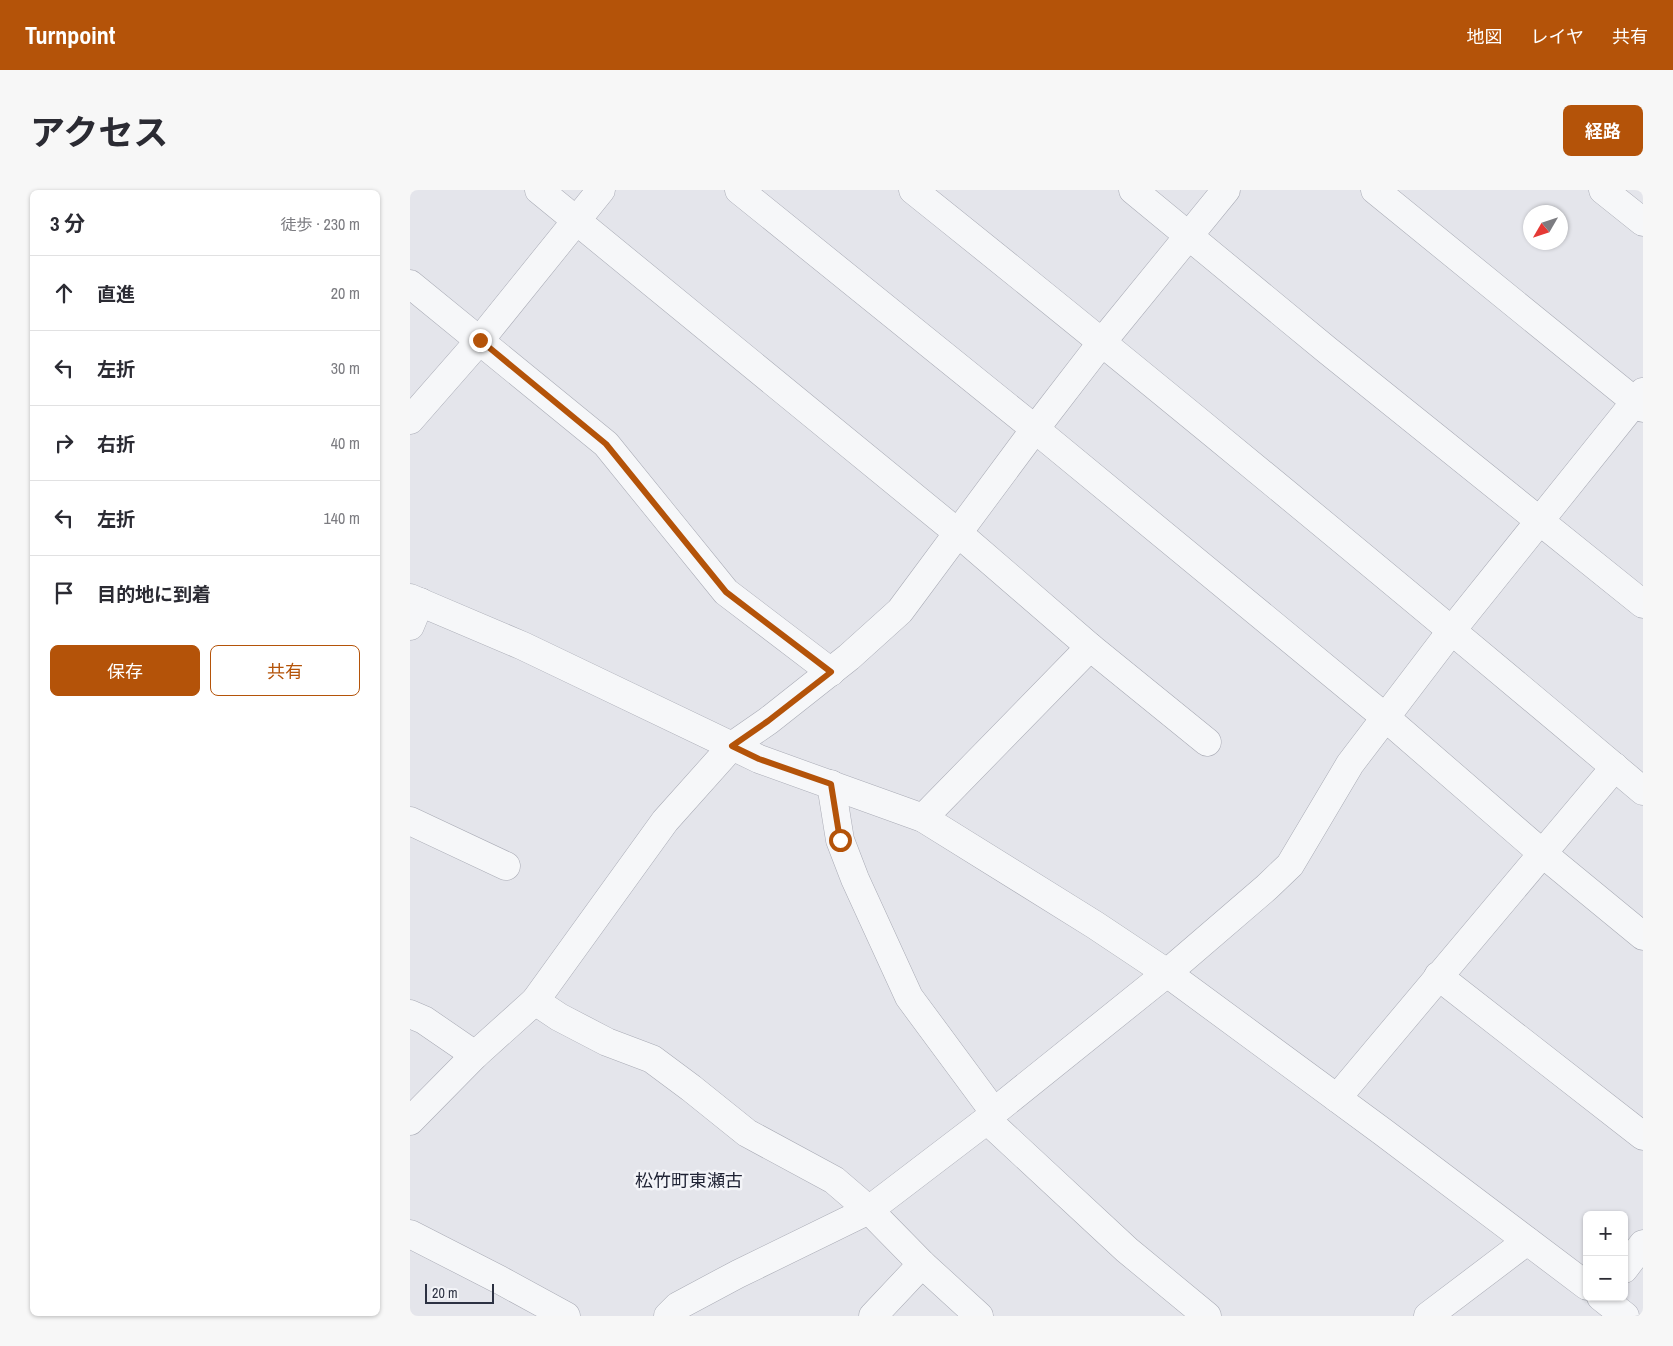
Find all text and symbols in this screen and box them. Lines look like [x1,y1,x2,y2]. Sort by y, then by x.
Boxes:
text: Turnpoint [25,19,115,51]
text: 地図 [1467,24,1503,49]
text: レイヤ [1531,24,1584,49]
text: 共有 [1612,24,1648,49]
button: 経路 [1563,105,1643,156]
text: アクセス [30,109,168,156]
north arrow [1523,205,1568,250]
text: 3 分 [50,209,85,238]
text: 徒歩 · 230 m [281,213,360,235]
icon: ahead [50,279,78,307]
text: 直進 [97,281,135,307]
text: 20 m [331,282,360,304]
route end [469,329,492,352]
icon: left [50,354,78,382]
text: 左折 [97,356,135,382]
text: 30 m [331,357,360,379]
icon: right [50,429,78,457]
text: 右折 [97,431,135,457]
text: 40 m [331,432,360,454]
icon: left [50,504,78,532]
text: 左折 [97,506,135,532]
text: 140 m [324,507,360,529]
icon: arrive [50,579,78,607]
text: 目的地に到着 [97,581,211,607]
button: 保存 [50,645,200,696]
button: 共有 [210,645,360,696]
route start [829,829,852,852]
district label: 松竹町東瀬古 [635,1168,743,1193]
map controls [1583,1211,1628,1301]
button: + [1583,1211,1628,1256]
button: − [1583,1256,1628,1301]
scale bar [425,1281,494,1304]
text: 20 m [432,1284,458,1302]

